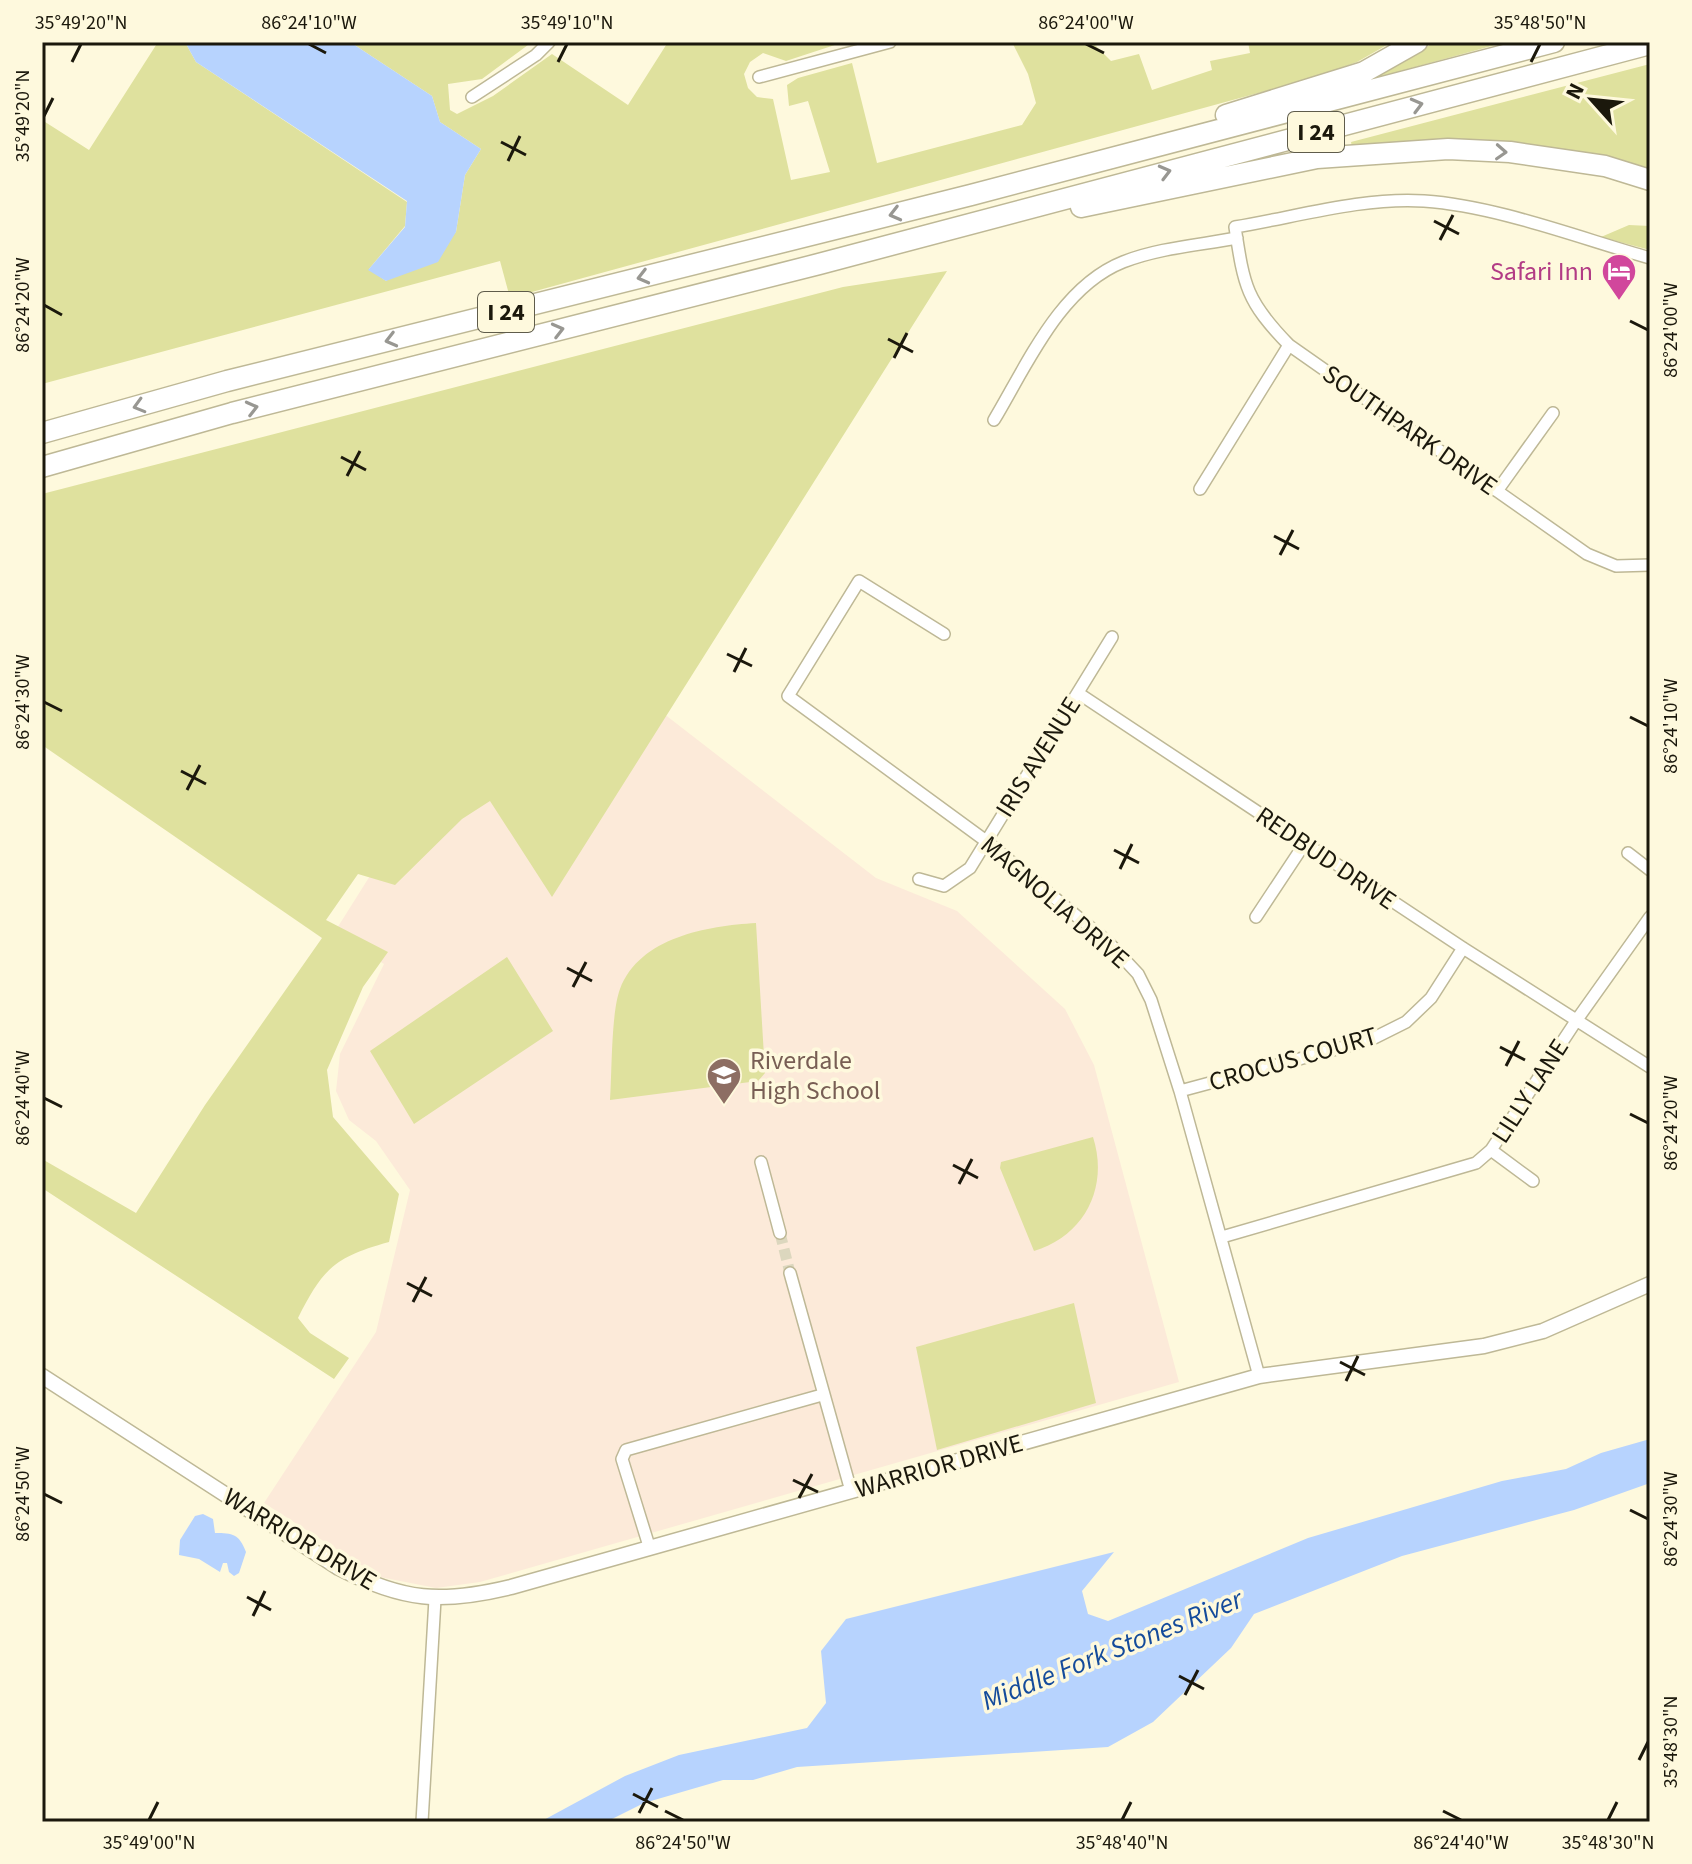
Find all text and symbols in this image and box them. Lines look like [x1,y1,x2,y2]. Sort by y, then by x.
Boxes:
text: 35°49'20"N [35,9,127,37]
text: 86°24'10"W [261,9,357,37]
text: 35°49'10"N [521,9,613,37]
text: 86°24'00"W [1038,9,1134,37]
text: 35°48'50"N [1494,9,1586,37]
north arrow [1552,60,1632,140]
text: 35°49'20"N [9,70,37,162]
text: N [1557,78,1593,105]
one-way arrow [1409,98,1423,115]
road number: I 24 [1288,112,1344,152]
one-way arrow [1495,143,1508,160]
one-way arrow [1158,164,1172,181]
one-way arrow [889,205,902,222]
hotel icon: Safari Inn [1600,252,1638,302]
place label: Safari Inn [1490,253,1593,290]
text: 86°24'20"W [9,257,37,353]
one-way arrow [636,268,650,285]
text: 86°24'00"W [1657,282,1685,378]
road number: I 24 [478,292,534,332]
one-way arrow [551,323,565,340]
one-way arrow [384,331,398,348]
street label: SOUTHPARK DRIVE [1315,356,1505,504]
one-way arrow [132,397,146,413]
one-way arrow [245,401,258,418]
text: 86°24'30"W [9,654,37,750]
text: 86°24'10"W [1657,678,1685,774]
street label: IRIS AVENUE [986,690,1090,824]
street label: REDBUD DRIVE [1248,797,1404,919]
street label: MAGNOLIA DRIVE [973,827,1137,977]
street label: CROCUS COURT [1205,1017,1382,1101]
street label: LILLY LANE [1482,1032,1578,1150]
place label: Riverdale High School [750,1042,881,1109]
text: 86°24'40"W [9,1050,37,1146]
school or university icon: Riverdale High School [705,1056,743,1106]
text: 86°24'20"W [1657,1075,1685,1171]
street label: WARRIOR DRIVE [851,1424,1027,1508]
text: 86°24'50"W [9,1446,37,1542]
text: 86°24'30"W [1657,1471,1685,1567]
street label: WARRIOR DRIVE [216,1479,384,1599]
water label: Middle Fork Stones River [976,1579,1250,1721]
text: 35°48'30"N [1657,1696,1685,1788]
text: 35°49'00"N [103,1829,195,1857]
text: 86°24'50"W [635,1829,731,1857]
text: 35°48'40"N [1076,1829,1168,1857]
text: 86°24'40"W [1413,1829,1509,1857]
text: 35°48'30"N [1562,1829,1654,1857]

